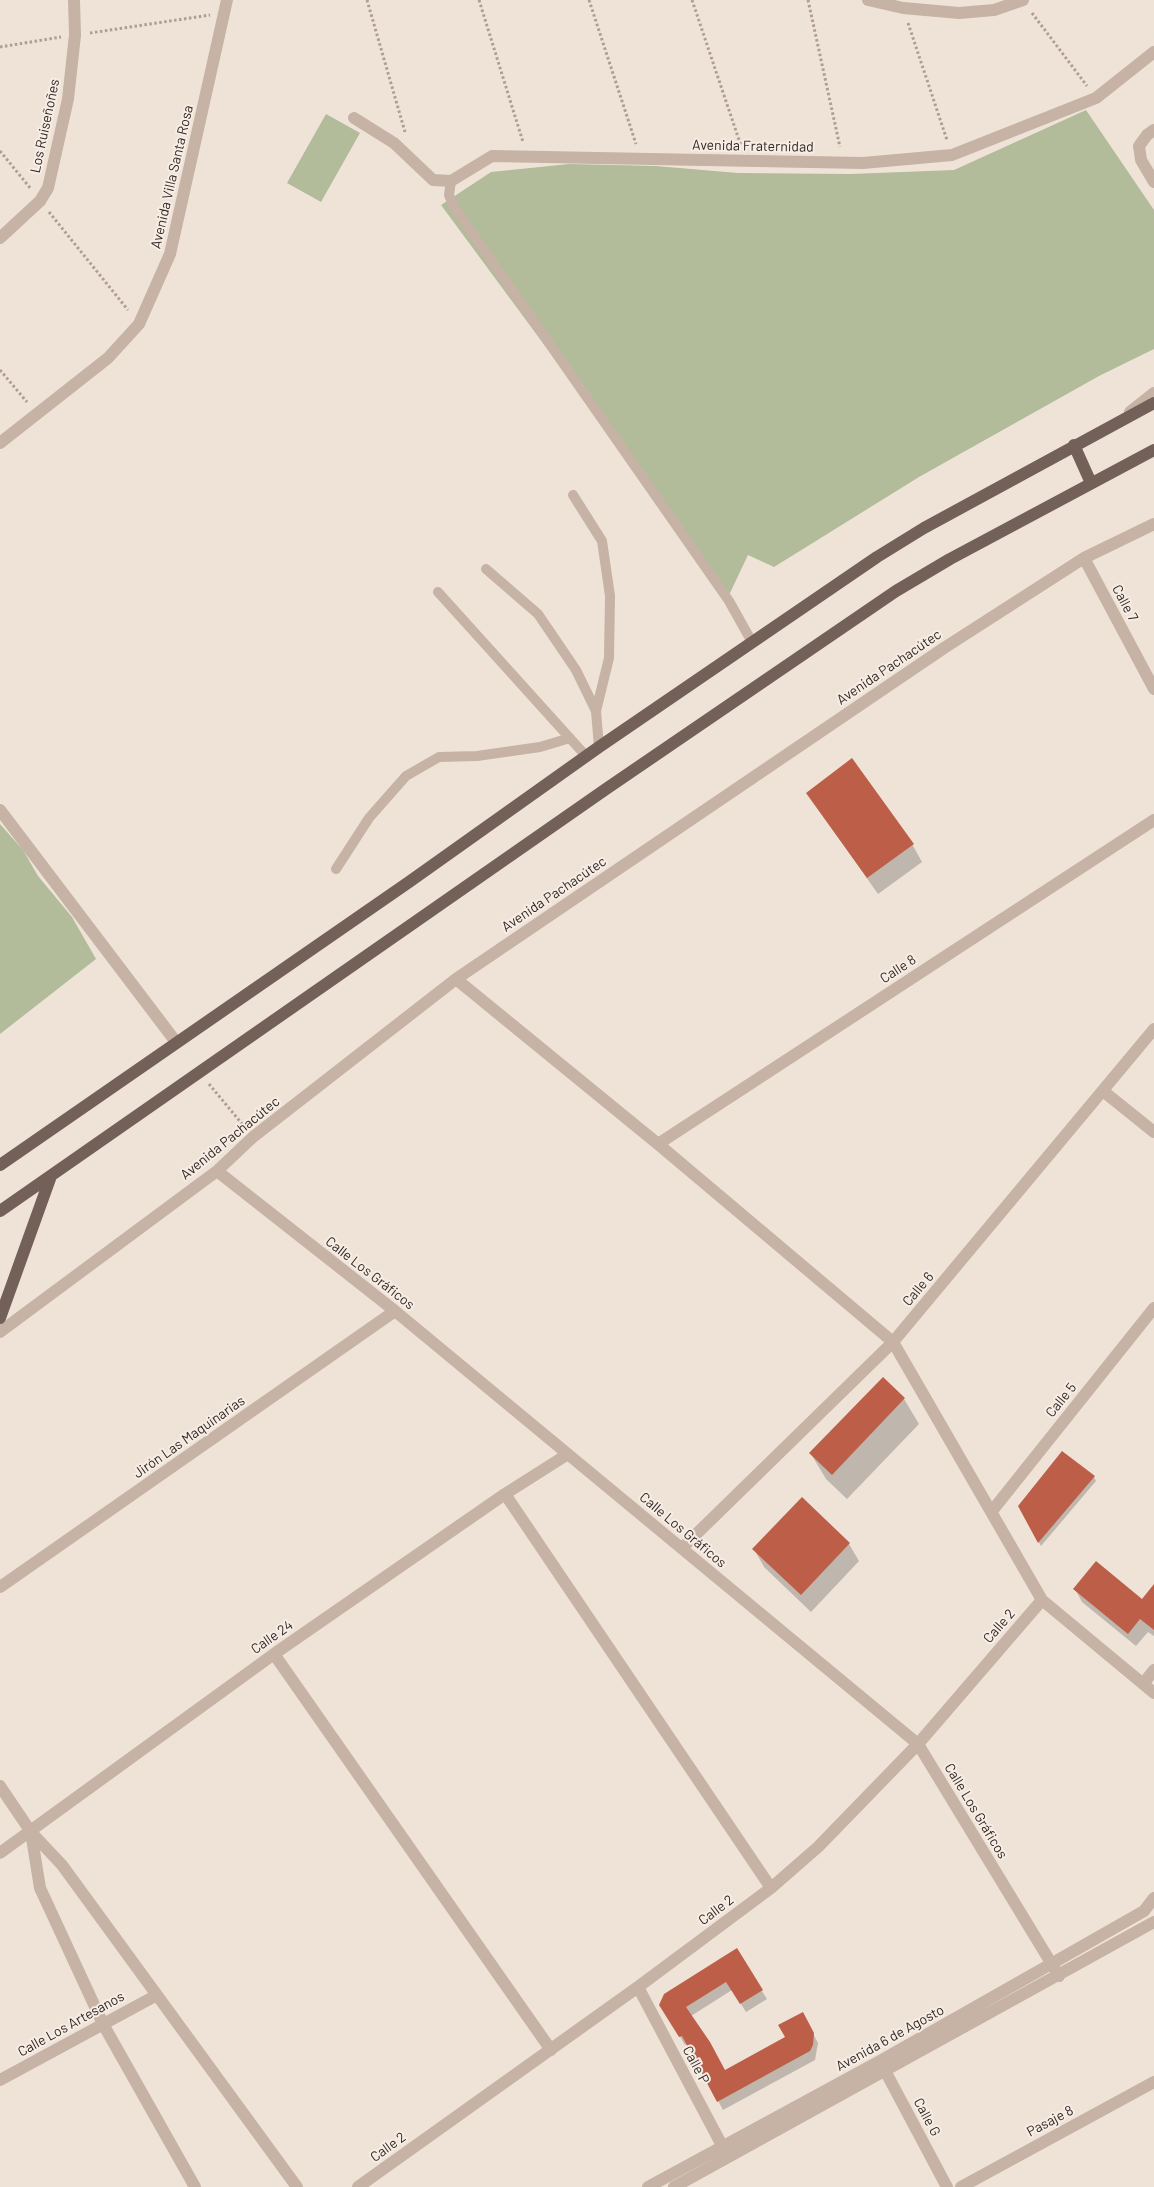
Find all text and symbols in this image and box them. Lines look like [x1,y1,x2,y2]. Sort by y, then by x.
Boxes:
street label: Los Ruiseñoñes [27,77,63,175]
street label: Avenida Villa Santa Rosa [147,104,197,250]
street label: Avenida Fraternidad [692,137,814,155]
street label: Calle 7 [1108,582,1142,624]
street label: Avenida Pachacútec [834,626,944,708]
street label: Avenida Pachacútec [499,853,609,935]
street label: Calle 8 [877,951,919,987]
street label: Avenida Pachacútec [177,1093,283,1183]
street label: Calle Los Gráficos [322,1233,418,1313]
street label: Calle 6 [899,1268,937,1310]
street label: Calle 5 [1042,1379,1080,1421]
street label: Jirón Las Maquinarias [130,1392,248,1482]
street label: Calle Los Gráficos [636,1489,730,1571]
street label: Calle 2 [980,1605,1018,1647]
street label: Calle 24 [248,1617,296,1657]
street label: Calle Los Gráficos [941,1760,1011,1862]
street label: Calle 2 [695,1891,737,1929]
street label: Calle Los Artesanos [15,1988,127,2060]
street label: Avenida 6 de Agosto [833,2001,947,2075]
street label: Calle P [679,2043,713,2087]
street label: Calle G [910,2095,944,2139]
street label: Pasaje 8 [1024,2102,1076,2140]
street label: Calle 2 [367,2129,409,2165]

